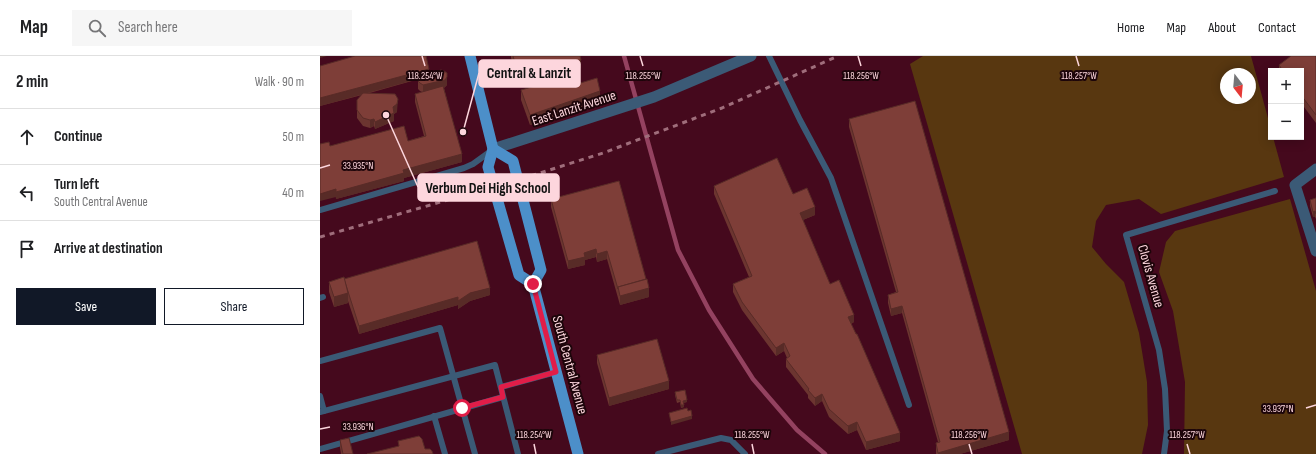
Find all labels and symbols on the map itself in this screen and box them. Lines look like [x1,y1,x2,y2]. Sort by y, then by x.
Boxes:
callout: Central & Lanzit [479,60,580,87]
text: Central & Lanzit [487,64,571,83]
north arrow [1220,68,1256,104]
text: 118.254°W [407,70,443,82]
text: 118.255°W [625,70,661,82]
text: 118.256°W [843,70,879,82]
text: 118.257°W [1061,70,1097,82]
street label: East Lanzit Avenue [530,86,618,130]
text: 33.935°N [343,160,373,172]
callout: Verbum Dei High School [418,174,559,201]
text: Verbum Dei High School [425,179,551,198]
street label: Clovis Avenue [1134,243,1168,309]
route end [524,275,542,293]
street label: South Central Avenue [549,314,591,416]
route start [453,399,471,417]
text: 33.937°N [1262,403,1294,415]
text: 33.936°N [342,421,374,433]
text: 118.254°W [516,429,552,441]
text: 118.255°W [734,429,770,441]
text: 118.256°W [951,429,987,441]
text: 118.257°W [1169,429,1205,441]

